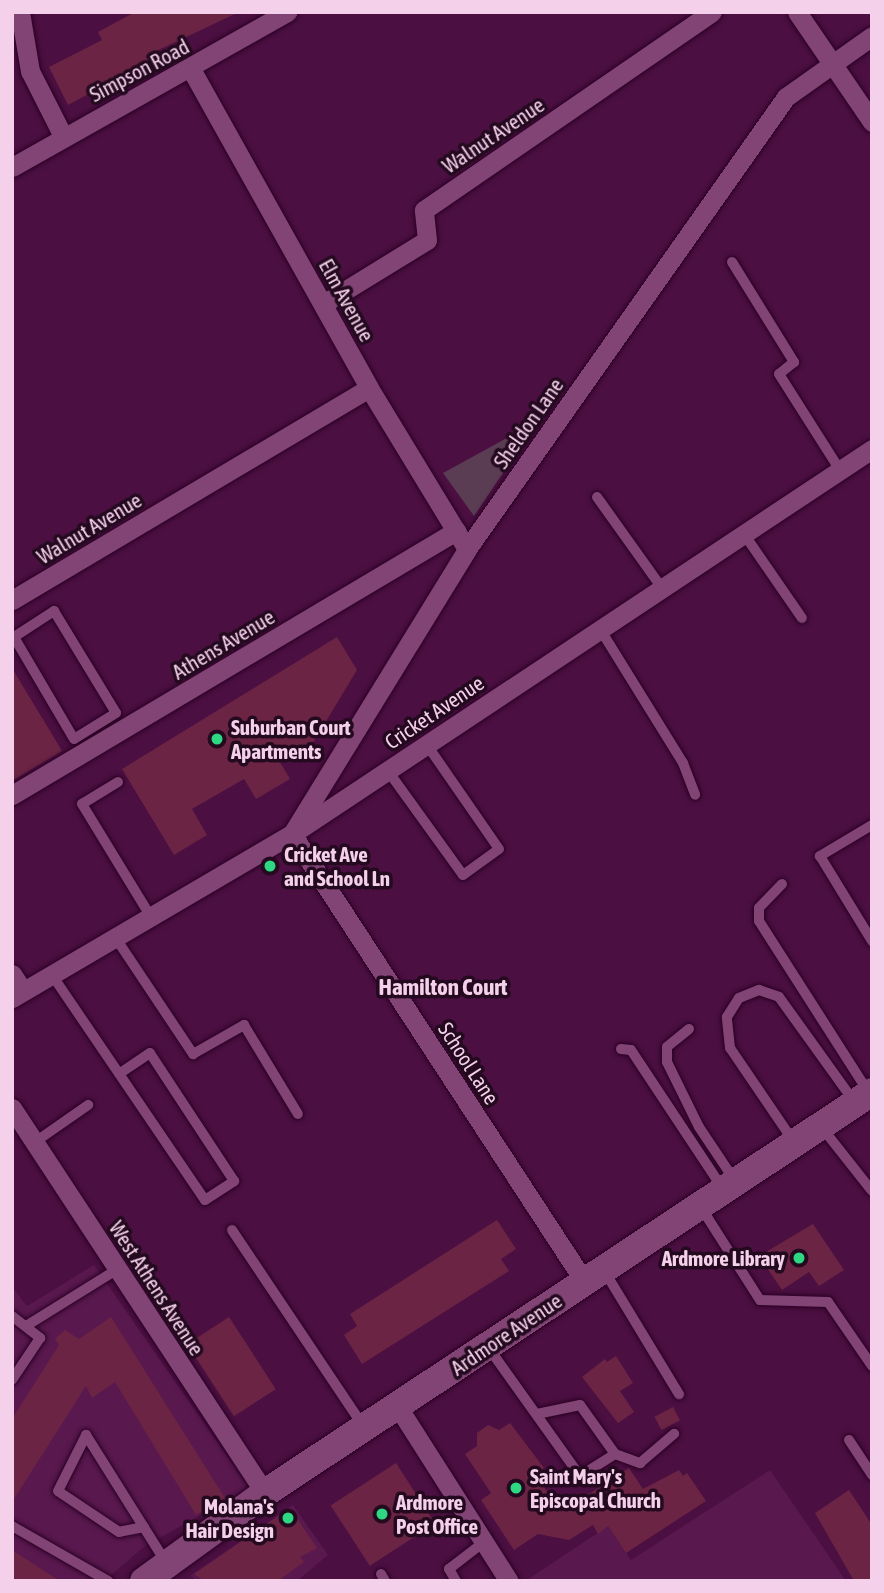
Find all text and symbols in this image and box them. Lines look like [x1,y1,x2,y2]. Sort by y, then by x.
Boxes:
street label: Simpson Road [85,33,193,107]
street label: Walnut Avenue [437,92,549,178]
street label: Elm Avenue [314,254,380,346]
street label: Sheldon Lane [488,373,568,473]
street label: Walnut Avenue [32,487,146,569]
street label: Athens Avenue [167,604,279,684]
street label: Cricket Avenue [380,670,488,754]
place label: Suburban Court Apartments [231,714,351,764]
marker: Suburban Court Apartments [209,731,225,747]
place label: Cricket Ave and School Ln [284,841,390,891]
marker: Cricket Ave and School Ln [262,858,278,874]
district label: Hamilton Court [379,973,507,1001]
street label: School Lane [433,1017,505,1109]
street label: West Athens Avenue [104,1216,210,1360]
place label: Ardmore Library [662,1245,785,1271]
marker: Ardmore Library [791,1250,807,1266]
street label: Ardmore Avenue [446,1288,566,1380]
place label: Saint Mary's Episcopal Church [530,1463,661,1513]
marker: Saint Mary's Episcopal Church [508,1480,524,1496]
place label: Ardmore Post Office [396,1489,478,1539]
place label: Molana's Hair Design [185,1493,274,1543]
marker: Ardmore Post Office [374,1506,390,1522]
marker: Molana's Hair Design [280,1510,296,1526]

